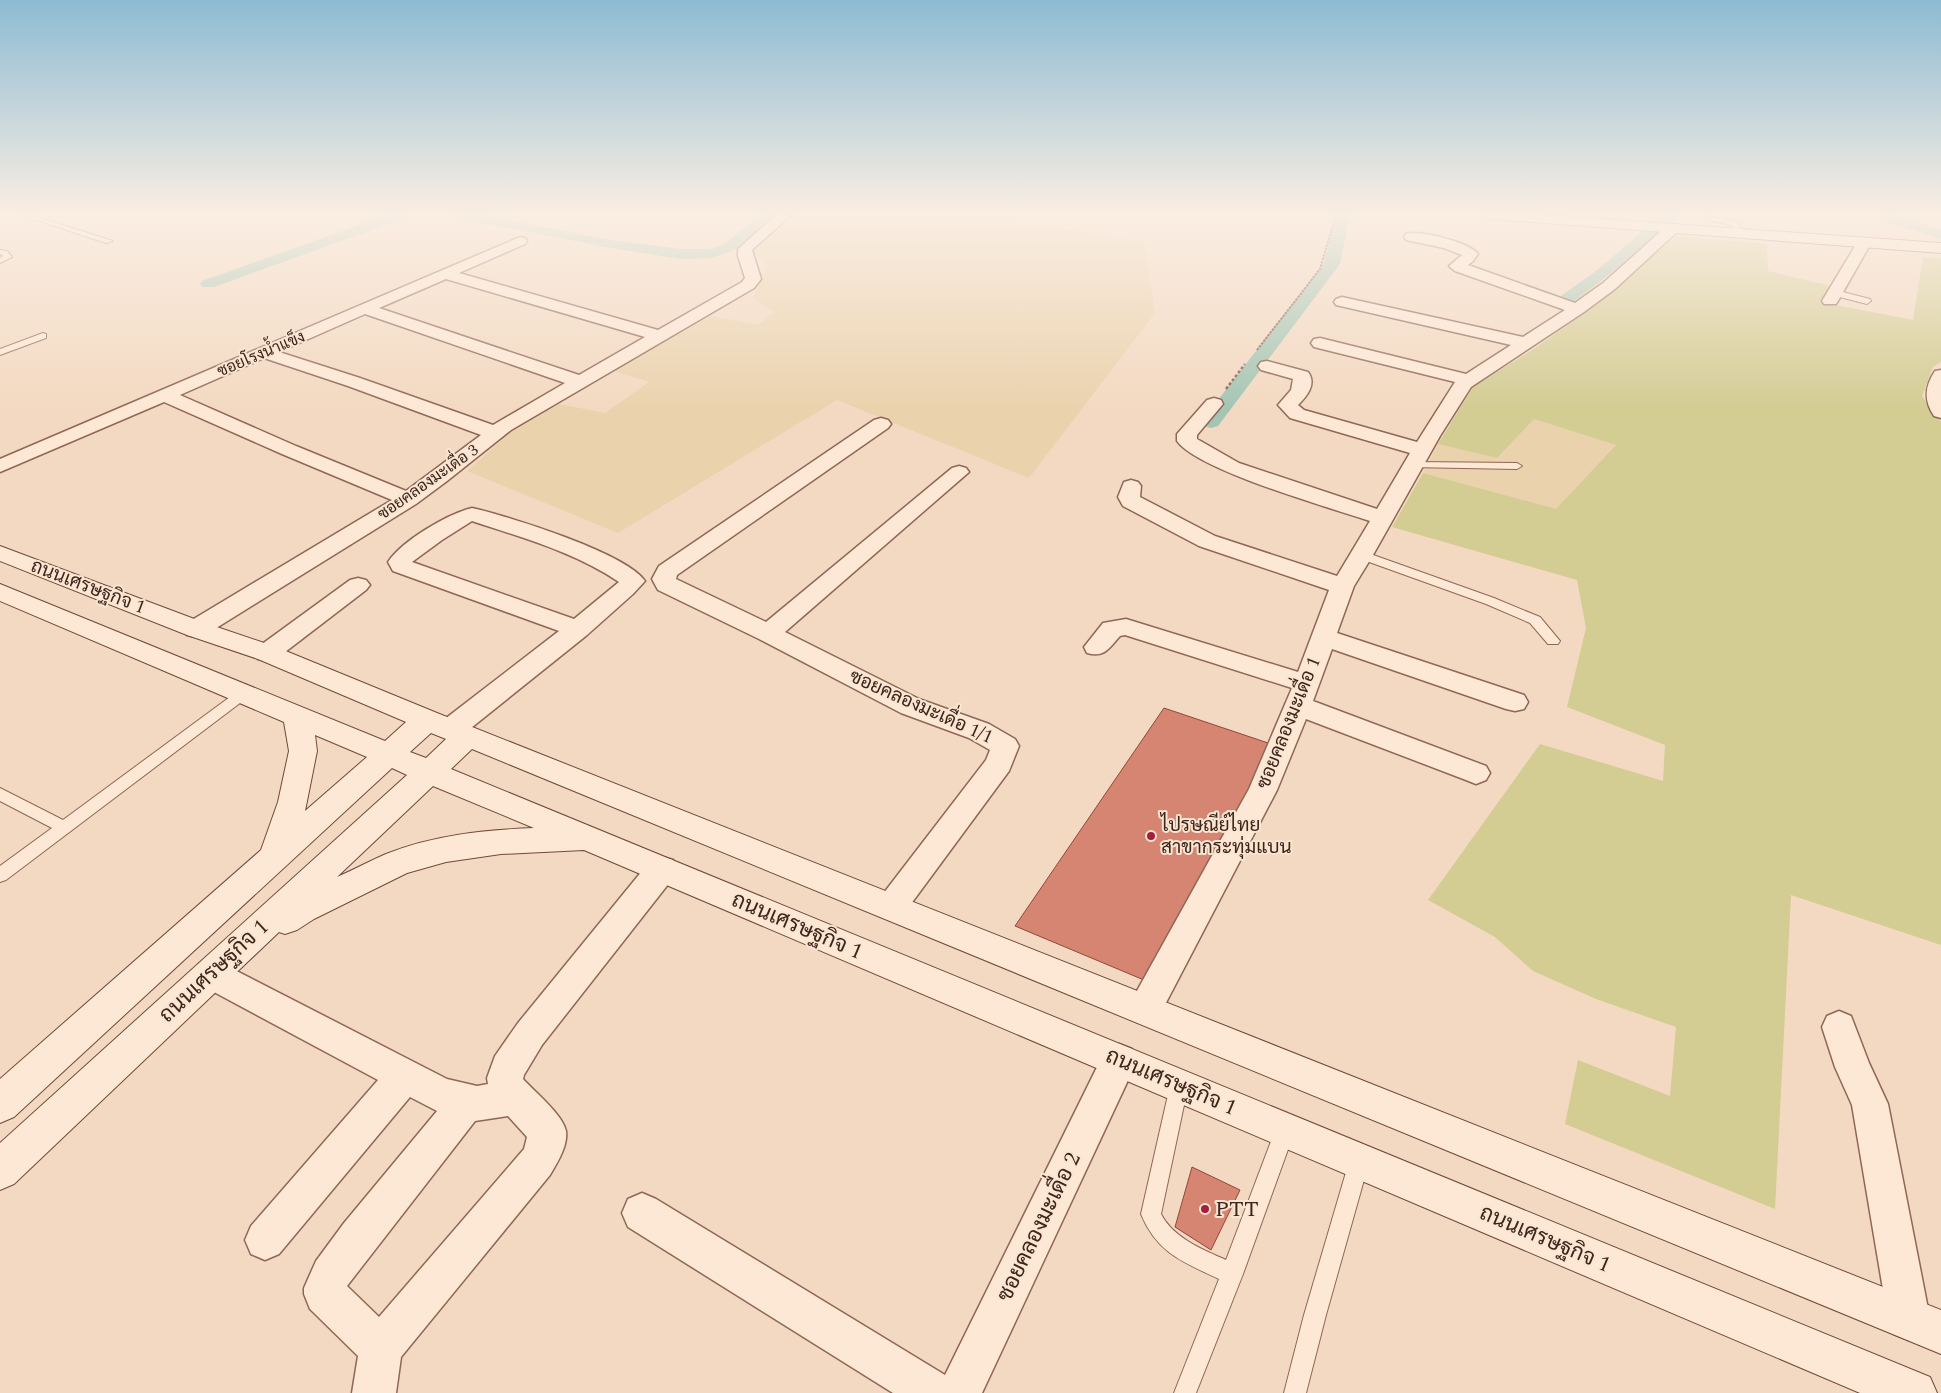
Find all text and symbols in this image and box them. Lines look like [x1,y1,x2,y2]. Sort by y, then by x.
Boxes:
street label: ซอยโรงน้ำแข็ง [212,322,309,383]
street label: ซอยคลองมะเดื่อ 3 [371,436,483,526]
street label: ถนนเศรษฐกิจ 1 [26,552,150,622]
street label: ซอยคลองมะเดื่อ 1 [1246,651,1329,793]
street label: ซอยคลองมะเดื่อ 1/1 [844,659,999,752]
place label: ไปรษณีย์ไทย สาขากระทุ่มแบน [1159,811,1292,862]
marker: ไปรษณีย์ไทย สาขากระทุ่มแบน [1145,830,1157,842]
street label: ถนนเศรษฐกิจ 1 [726,884,868,968]
street label: ถนนเศรษฐกิจ 1 [152,911,276,1031]
street label: ถนนเศรษฐกิจ 1 [1100,1040,1242,1124]
street label: ซอยคลองมะเดื่อ 2 [985,1145,1089,1307]
place label: PTT [1215,1193,1259,1226]
street label: ถนนเศรษฐกิจ 1 [1474,1197,1616,1281]
marker: PTT [1199,1203,1211,1215]

